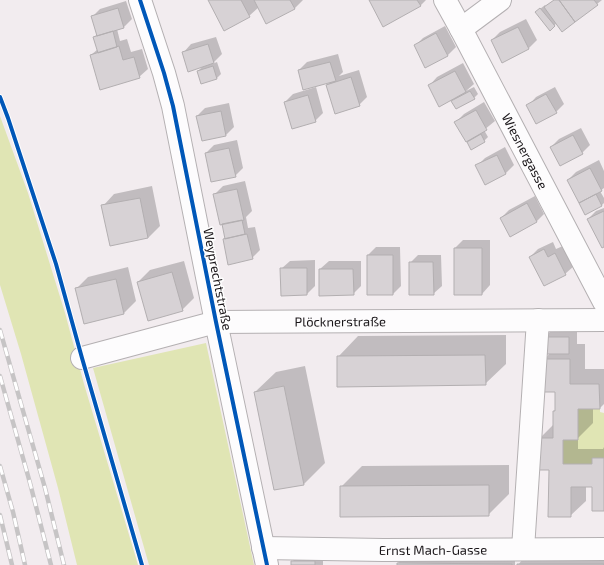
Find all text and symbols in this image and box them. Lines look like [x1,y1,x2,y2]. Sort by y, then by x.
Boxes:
street label: Wiesnergasse [499,110,551,192]
street label: Weyprechtstraße [200,226,236,332]
street label: Plöcknerstraße [295,313,386,330]
street label: Ernst Mach-Gasse [379,542,487,558]

